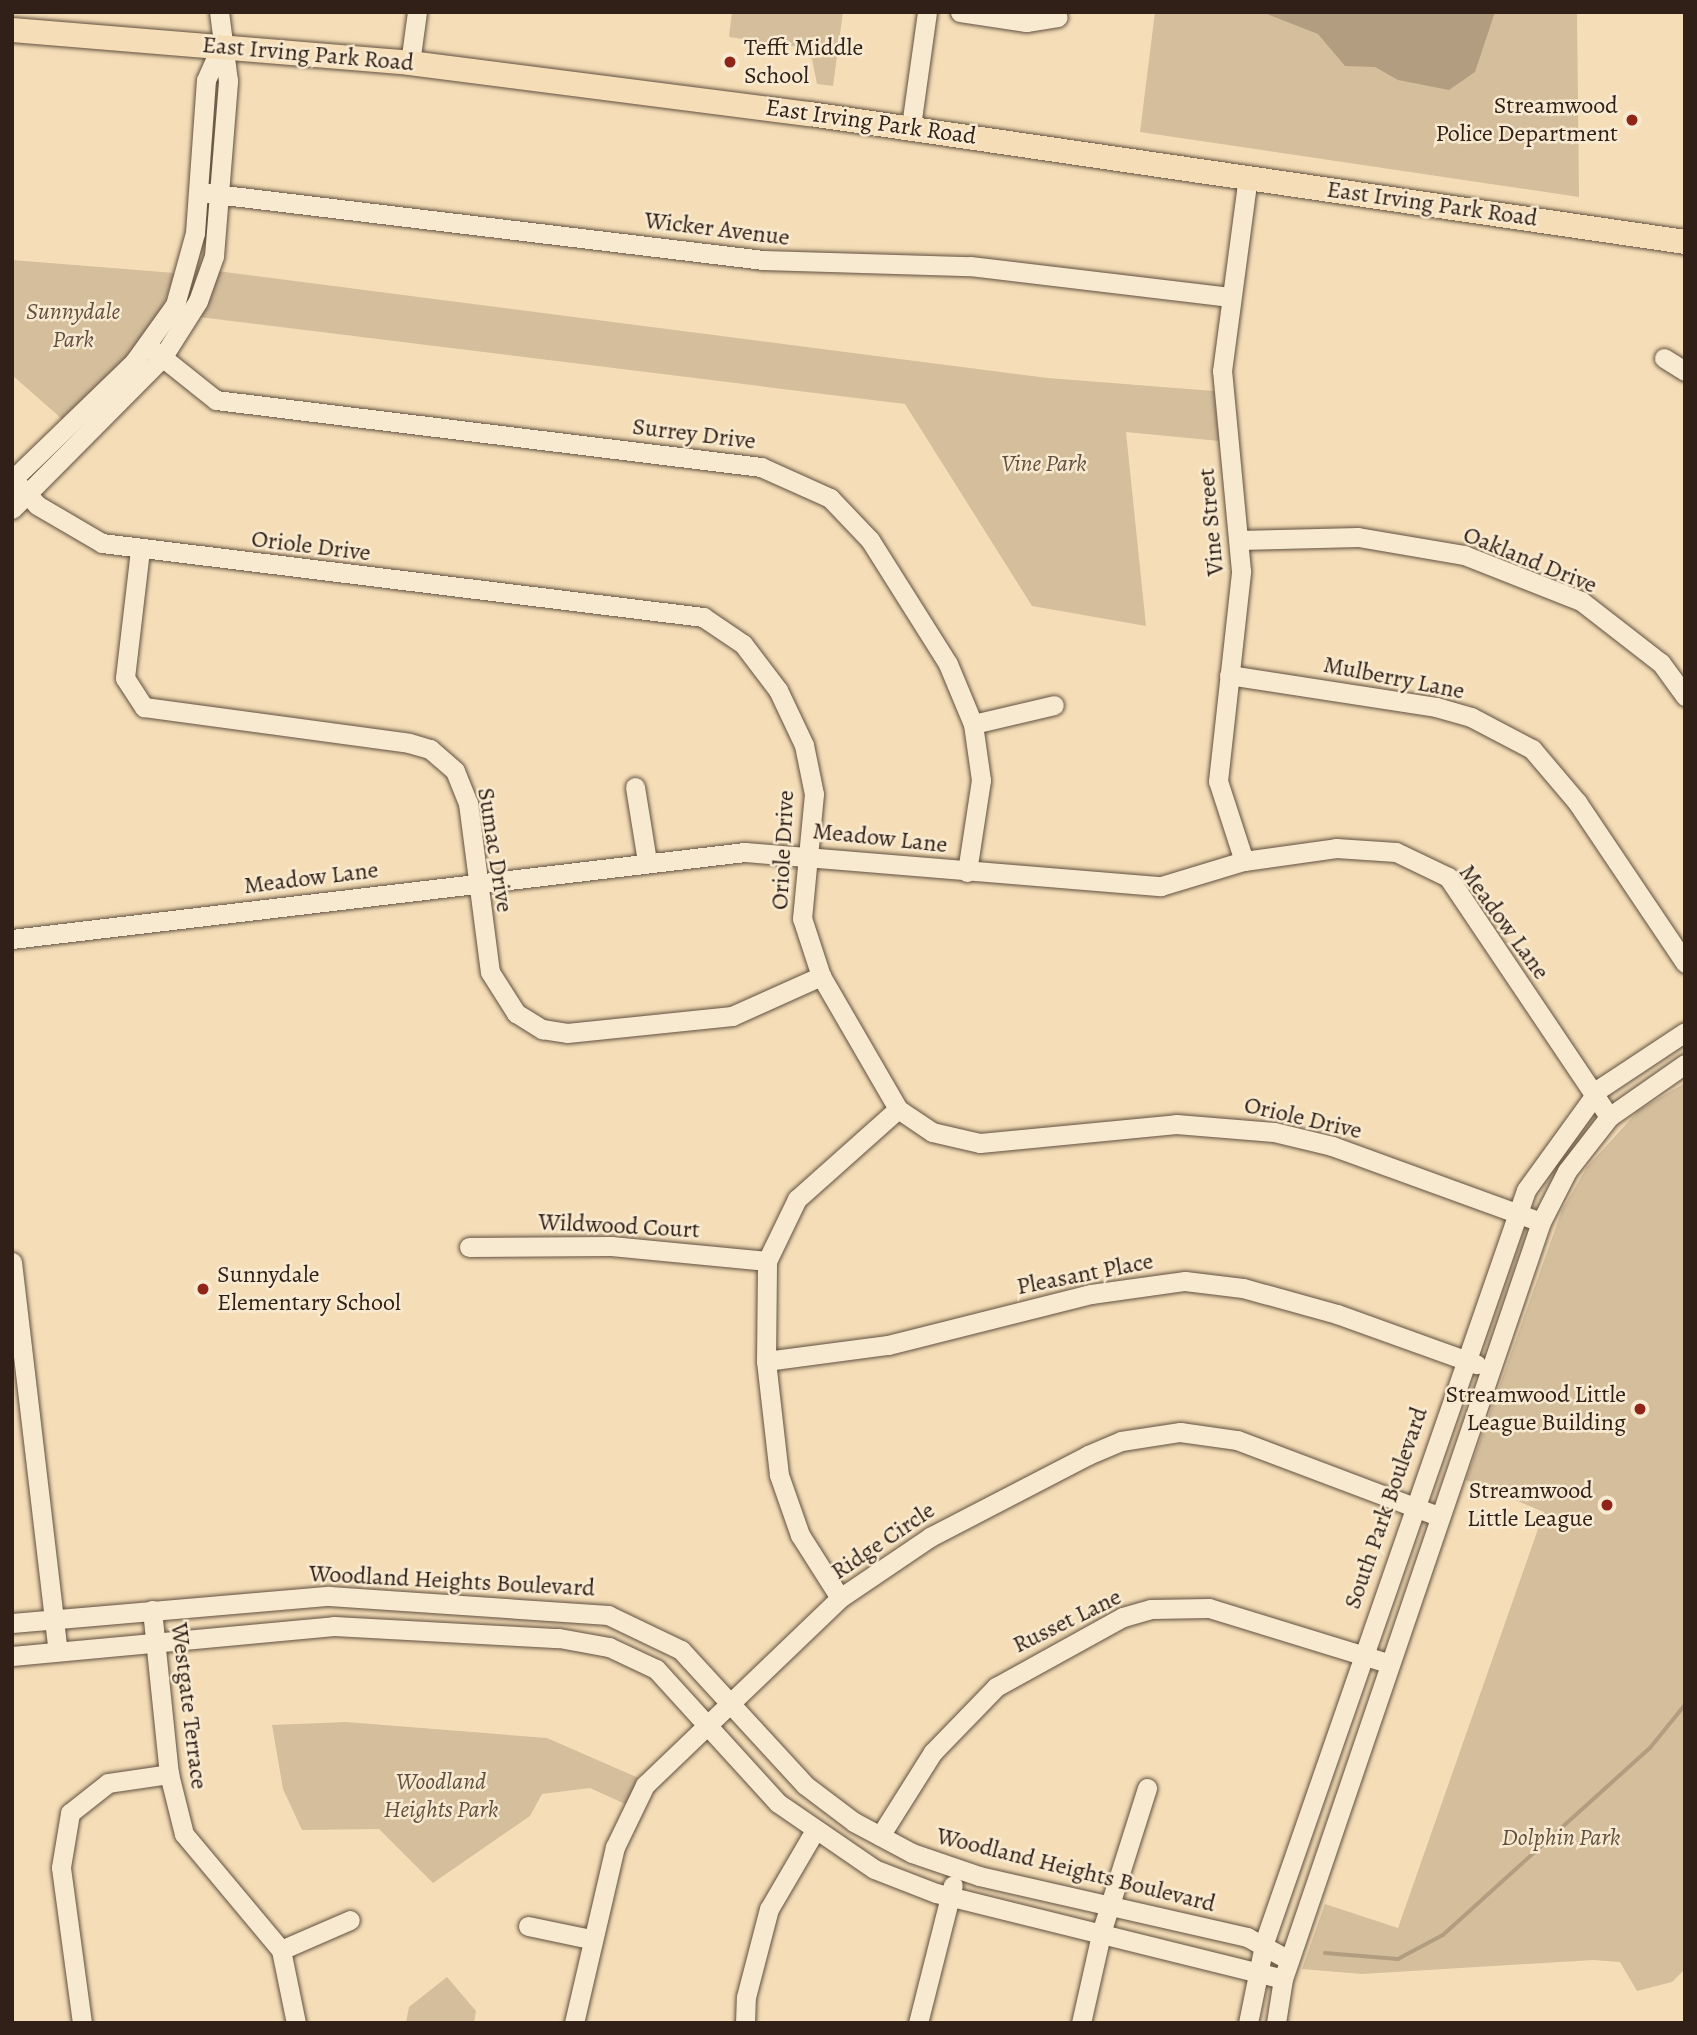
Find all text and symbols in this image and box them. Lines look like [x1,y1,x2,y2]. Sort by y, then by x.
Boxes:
street label: East Irving Park Road [201,30,415,78]
place label: Tefft Middle School [744,34,863,90]
marker: Tefft Middle School [722,54,738,70]
place label: Streamwood Police Department [1436,92,1618,148]
street label: East Irving Park Road [764,93,978,151]
marker: Streamwood Police Department [1624,112,1640,128]
street label: East Irving Park Road [1325,175,1539,233]
street label: Wicker Avenue [643,206,791,252]
park label: Sunnydale Park [26,298,120,354]
street label: Surrey Drive [631,412,757,456]
park label: Vine Park [1001,450,1087,478]
street label: Vine Street [1192,467,1230,577]
street label: Oakland Drive [1459,520,1601,600]
street label: Oriole Drive [250,524,372,568]
street label: Mulberry Lane [1321,650,1467,706]
street label: Sumac Drive [471,786,519,914]
street label: Oriole Drive [765,789,801,911]
street label: Meadow Lane [811,817,949,859]
street label: Meadow Lane [242,855,380,901]
street label: Meadow Lane [1453,859,1555,985]
street label: Oriole Drive [1241,1090,1365,1146]
street label: Wildwood Court [538,1207,700,1245]
street label: Pleasant Place [1014,1247,1156,1301]
place label: Sunnydale Elementary School [217,1261,401,1317]
marker: Sunnydale Elementary School [195,1281,211,1297]
place label: Streamwood Little League Building [1445,1381,1626,1437]
marker: Streamwood Little League Building [1632,1401,1648,1417]
street label: South Park Boulevard [1338,1403,1434,1613]
place label: Streamwood Little League [1467,1477,1593,1533]
street label: Ridge Circle [826,1496,940,1586]
marker: Streamwood Little League [1599,1497,1615,1513]
street label: Woodland Heights Boulevard [308,1559,596,1603]
street label: Russet Lane [1008,1582,1126,1660]
street label: Westgate Terrace [164,1621,214,1791]
park label: Woodland Heights Park [384,1768,498,1824]
street label: Woodland Heights Boulevard [934,1821,1218,1919]
park label: Dolphin Park [1502,1824,1620,1852]

